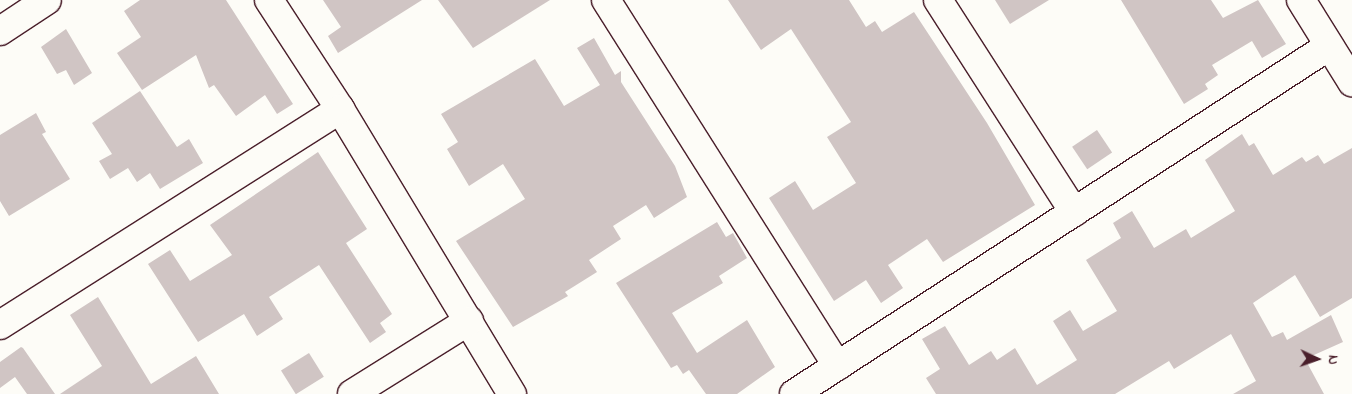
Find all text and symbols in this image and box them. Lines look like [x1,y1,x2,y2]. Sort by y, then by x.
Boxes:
north arrow [1292,334,1342,384]
text: N [1322,355,1343,365]

